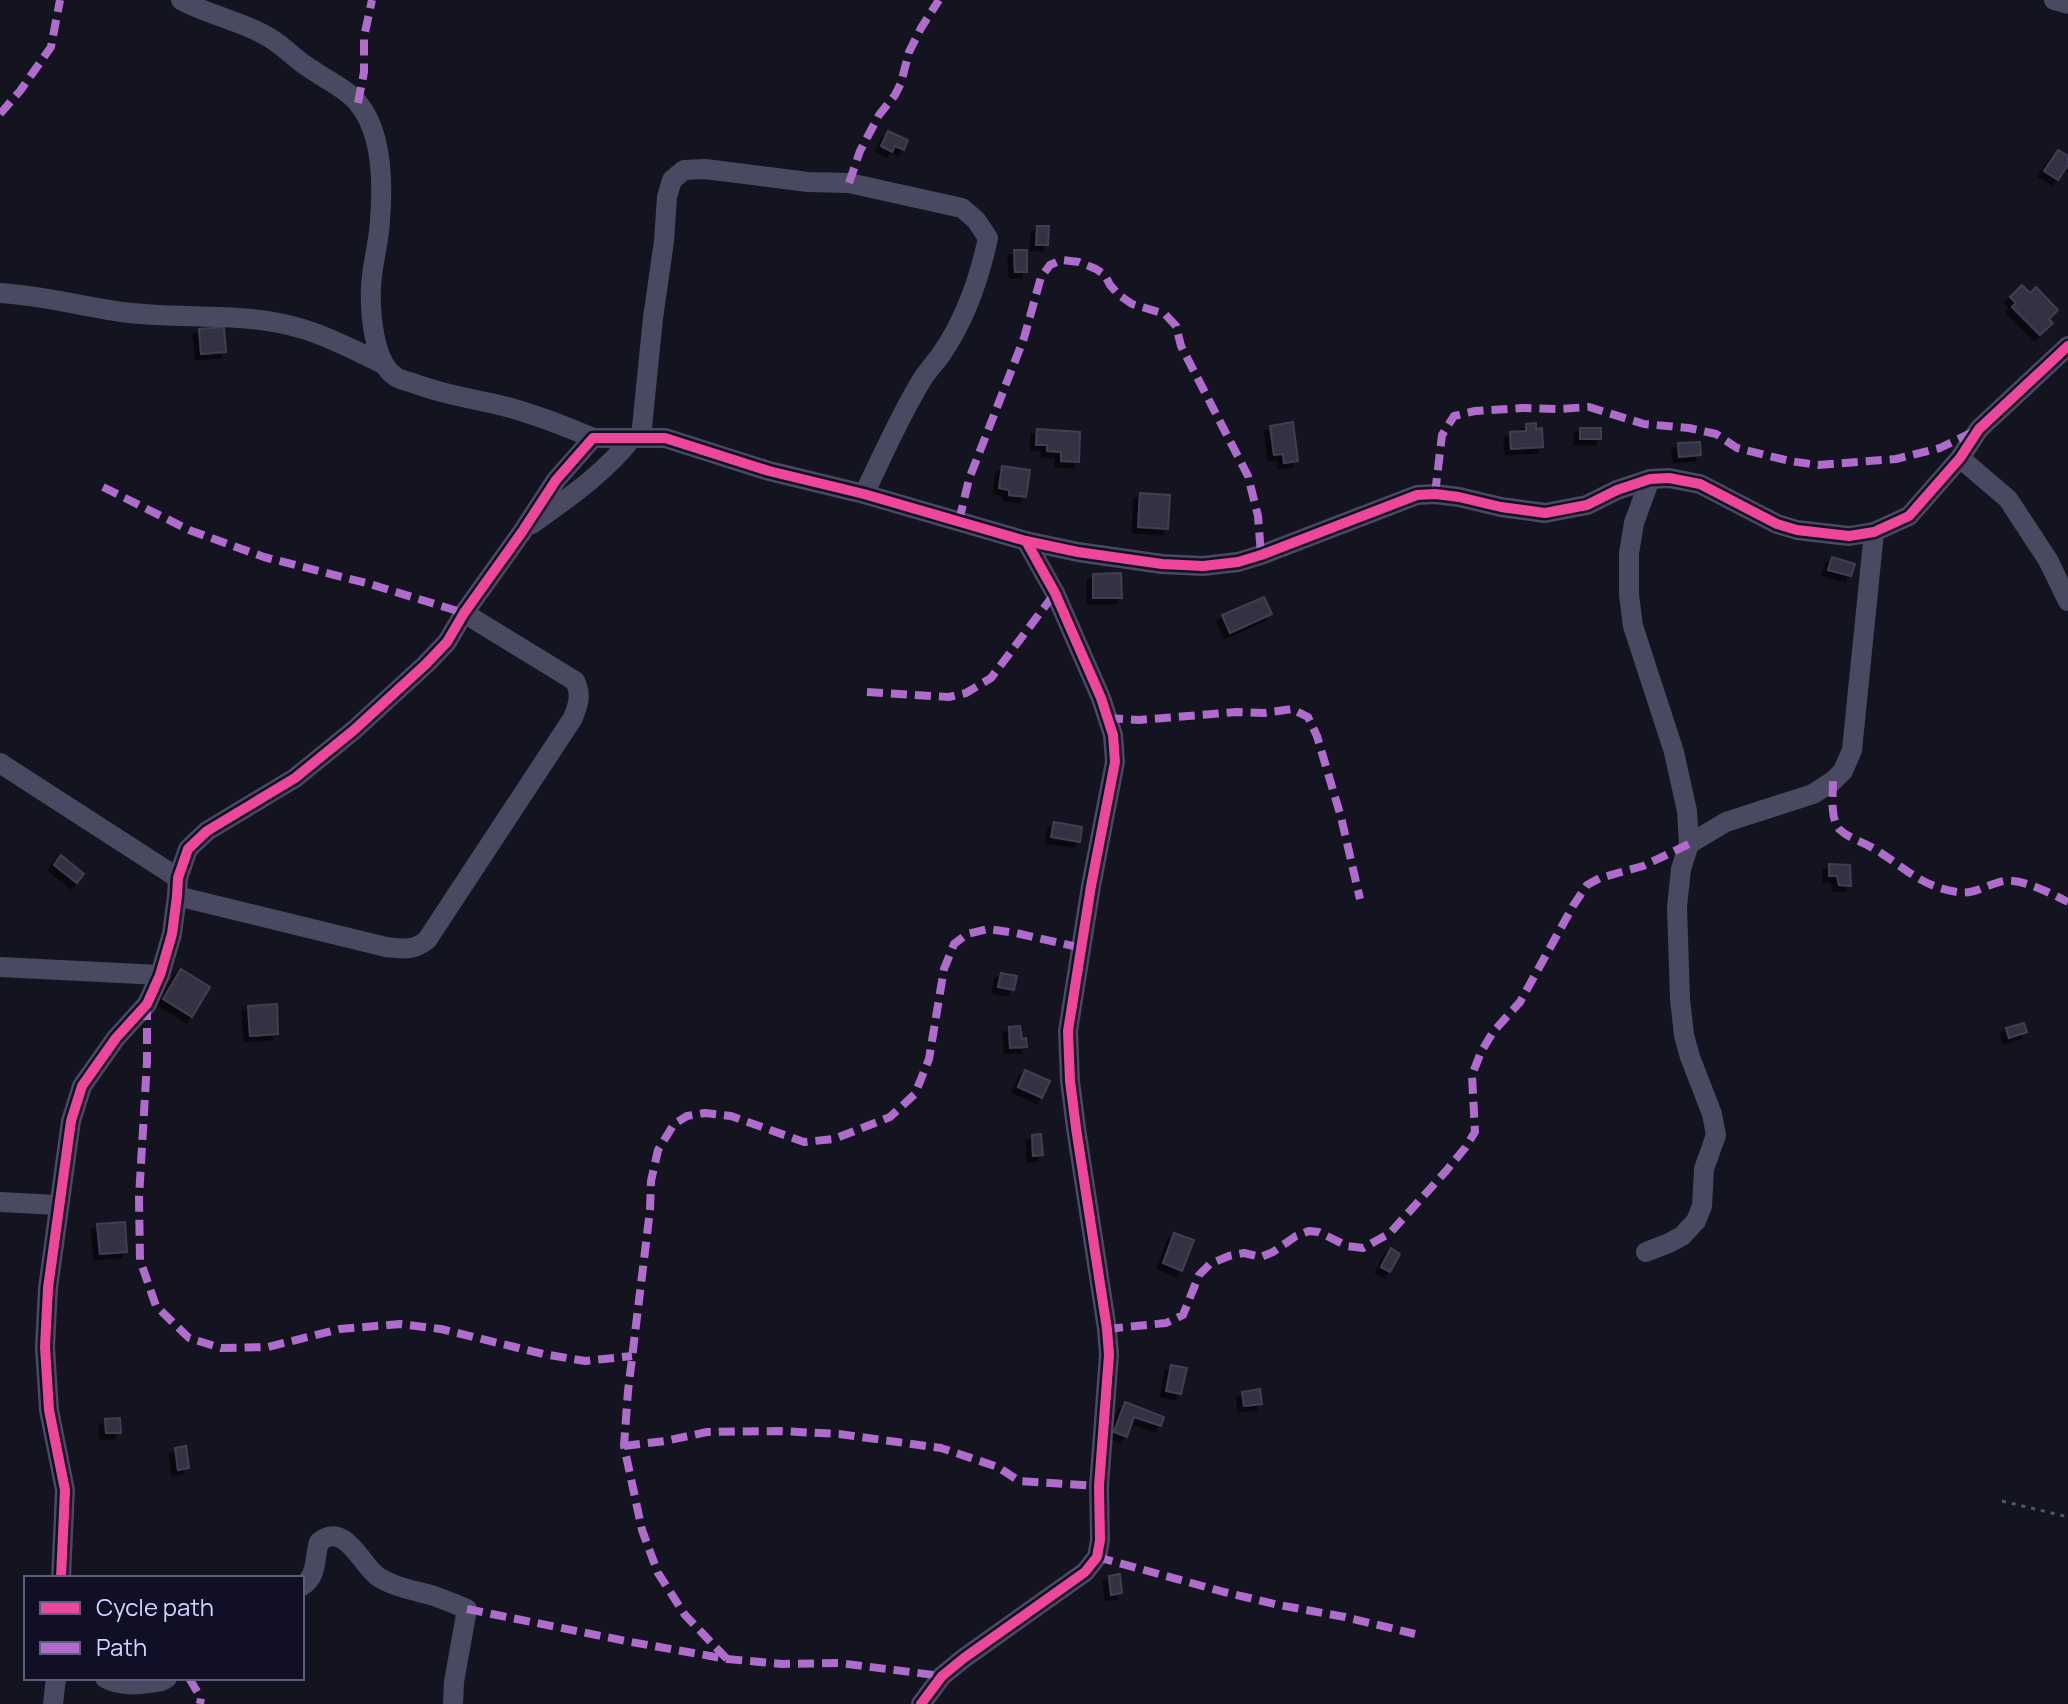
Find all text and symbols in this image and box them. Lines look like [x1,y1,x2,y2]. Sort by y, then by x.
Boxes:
legend [24,1576,304,1680]
text: Cycle path [96,1590,214,1623]
text: Path [96,1630,147,1663]

